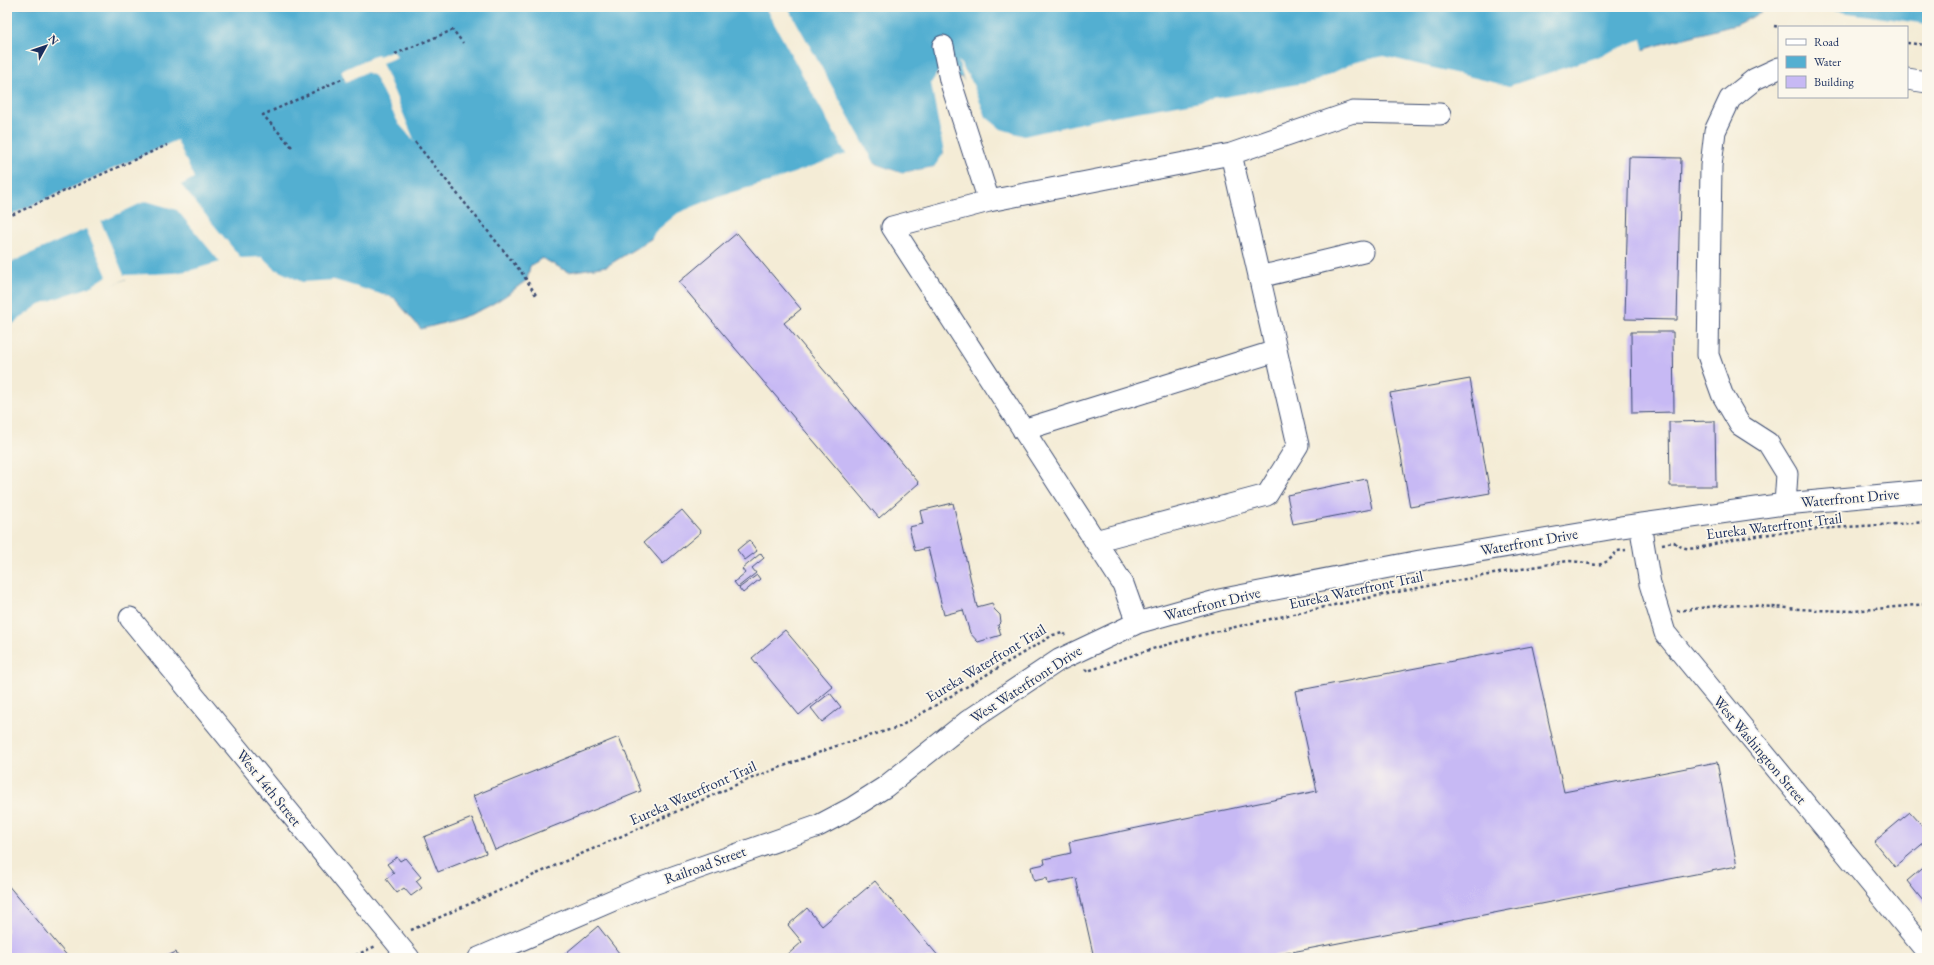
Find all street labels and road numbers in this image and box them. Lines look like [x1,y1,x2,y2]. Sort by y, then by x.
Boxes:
street label: Waterfront Drive [1800,484,1900,511]
street label: Eureka Waterfront Trail [1705,508,1843,543]
street label: Waterfront Drive [1479,524,1579,559]
street label: Eureka Waterfront Trail [1287,566,1425,613]
street label: Waterfront Drive [1162,582,1262,625]
street label: Eureka Waterfront Trail [922,619,1050,706]
street label: West Waterfront Drive [966,640,1085,727]
street label: West Washington Street [1710,692,1811,808]
street label: West 14th Street [233,745,306,830]
street label: Eureka Waterfront Trail [626,756,759,829]
street label: Railroad Street [661,841,749,888]

